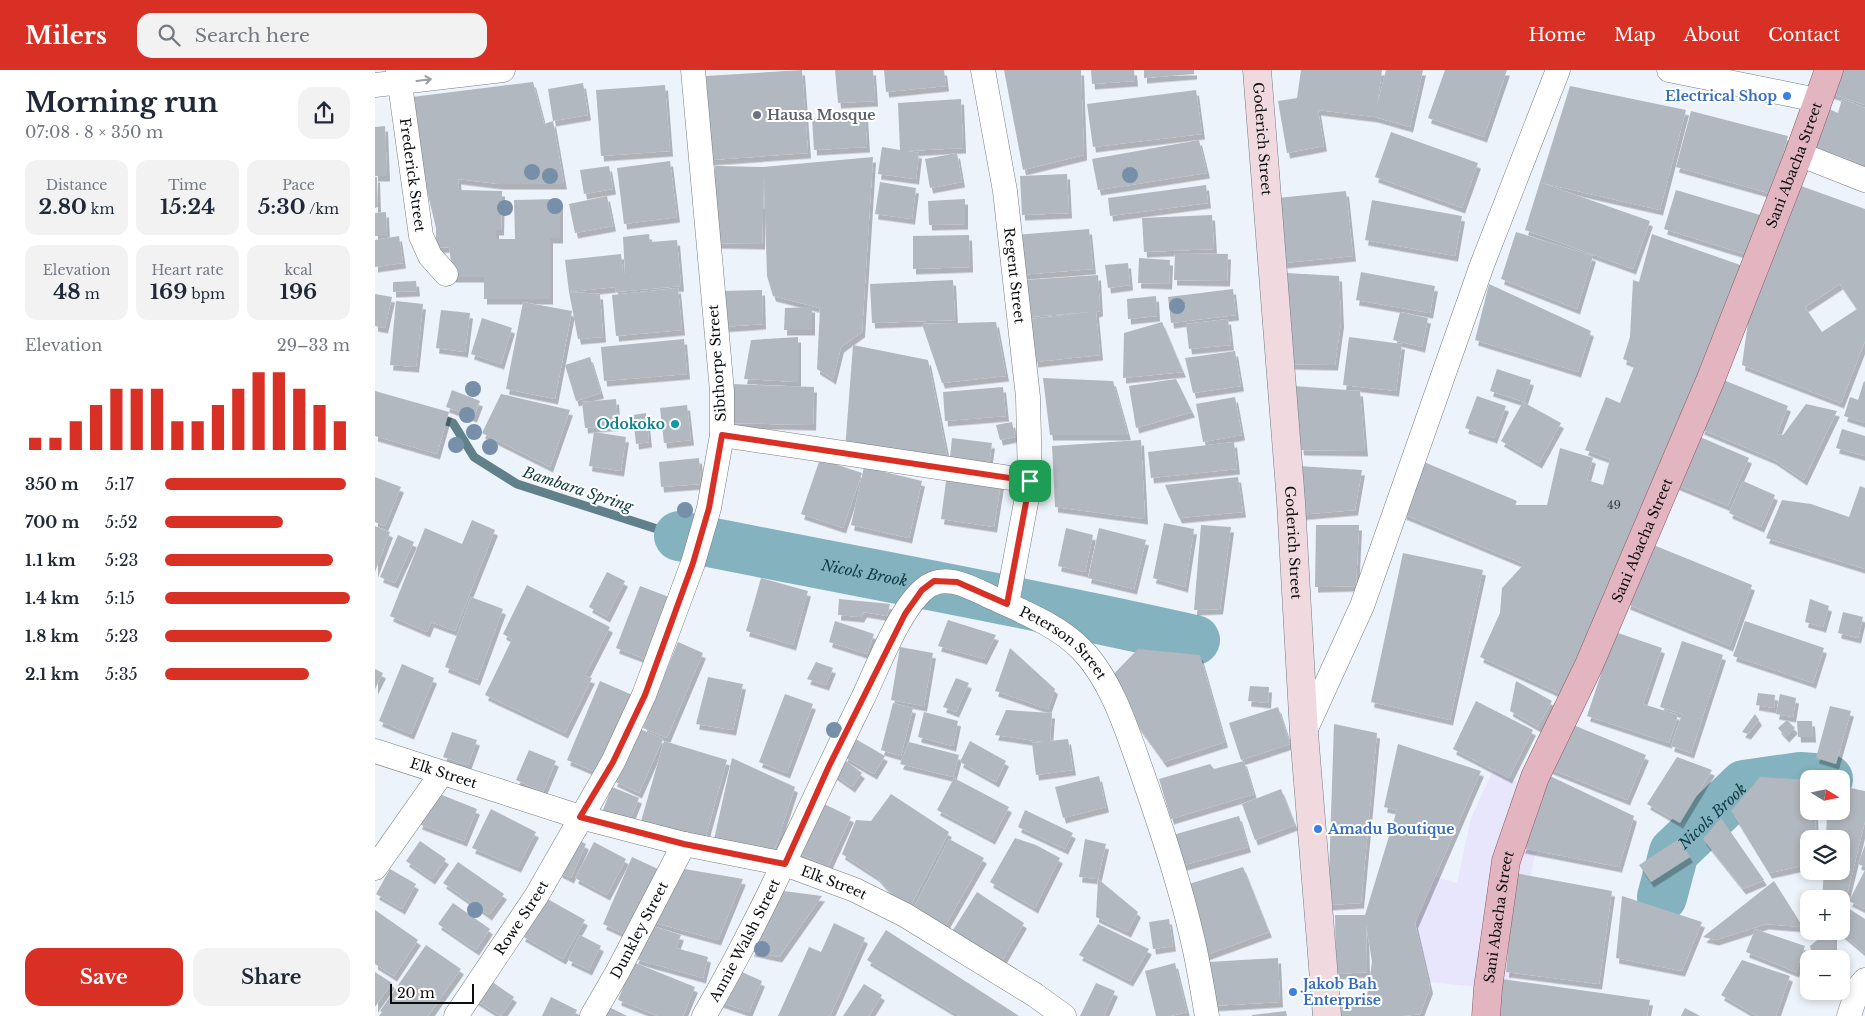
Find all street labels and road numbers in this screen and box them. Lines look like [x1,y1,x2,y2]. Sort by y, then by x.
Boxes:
street label: Goderich Street [1249,81,1276,197]
street label: Sani Abacha Street [1762,99,1826,231]
street label: Frederick Street [396,117,429,234]
street label: Regent Street [1000,227,1029,325]
street label: Sibthorpe Street [704,303,730,422]
street label: Sani Abacha Street [1608,475,1677,605]
street label: Goderich Street [1281,485,1306,601]
street label: Peterson Street [1017,602,1111,683]
street label: Elk Street [408,754,480,792]
street label: Sani Abacha Street [1480,848,1518,984]
street label: Elk Street [798,862,871,904]
street label: Annie Walsh Street [705,875,784,1006]
street label: Rowe Street [490,877,553,959]
street label: Dunkley Street [606,878,672,982]

